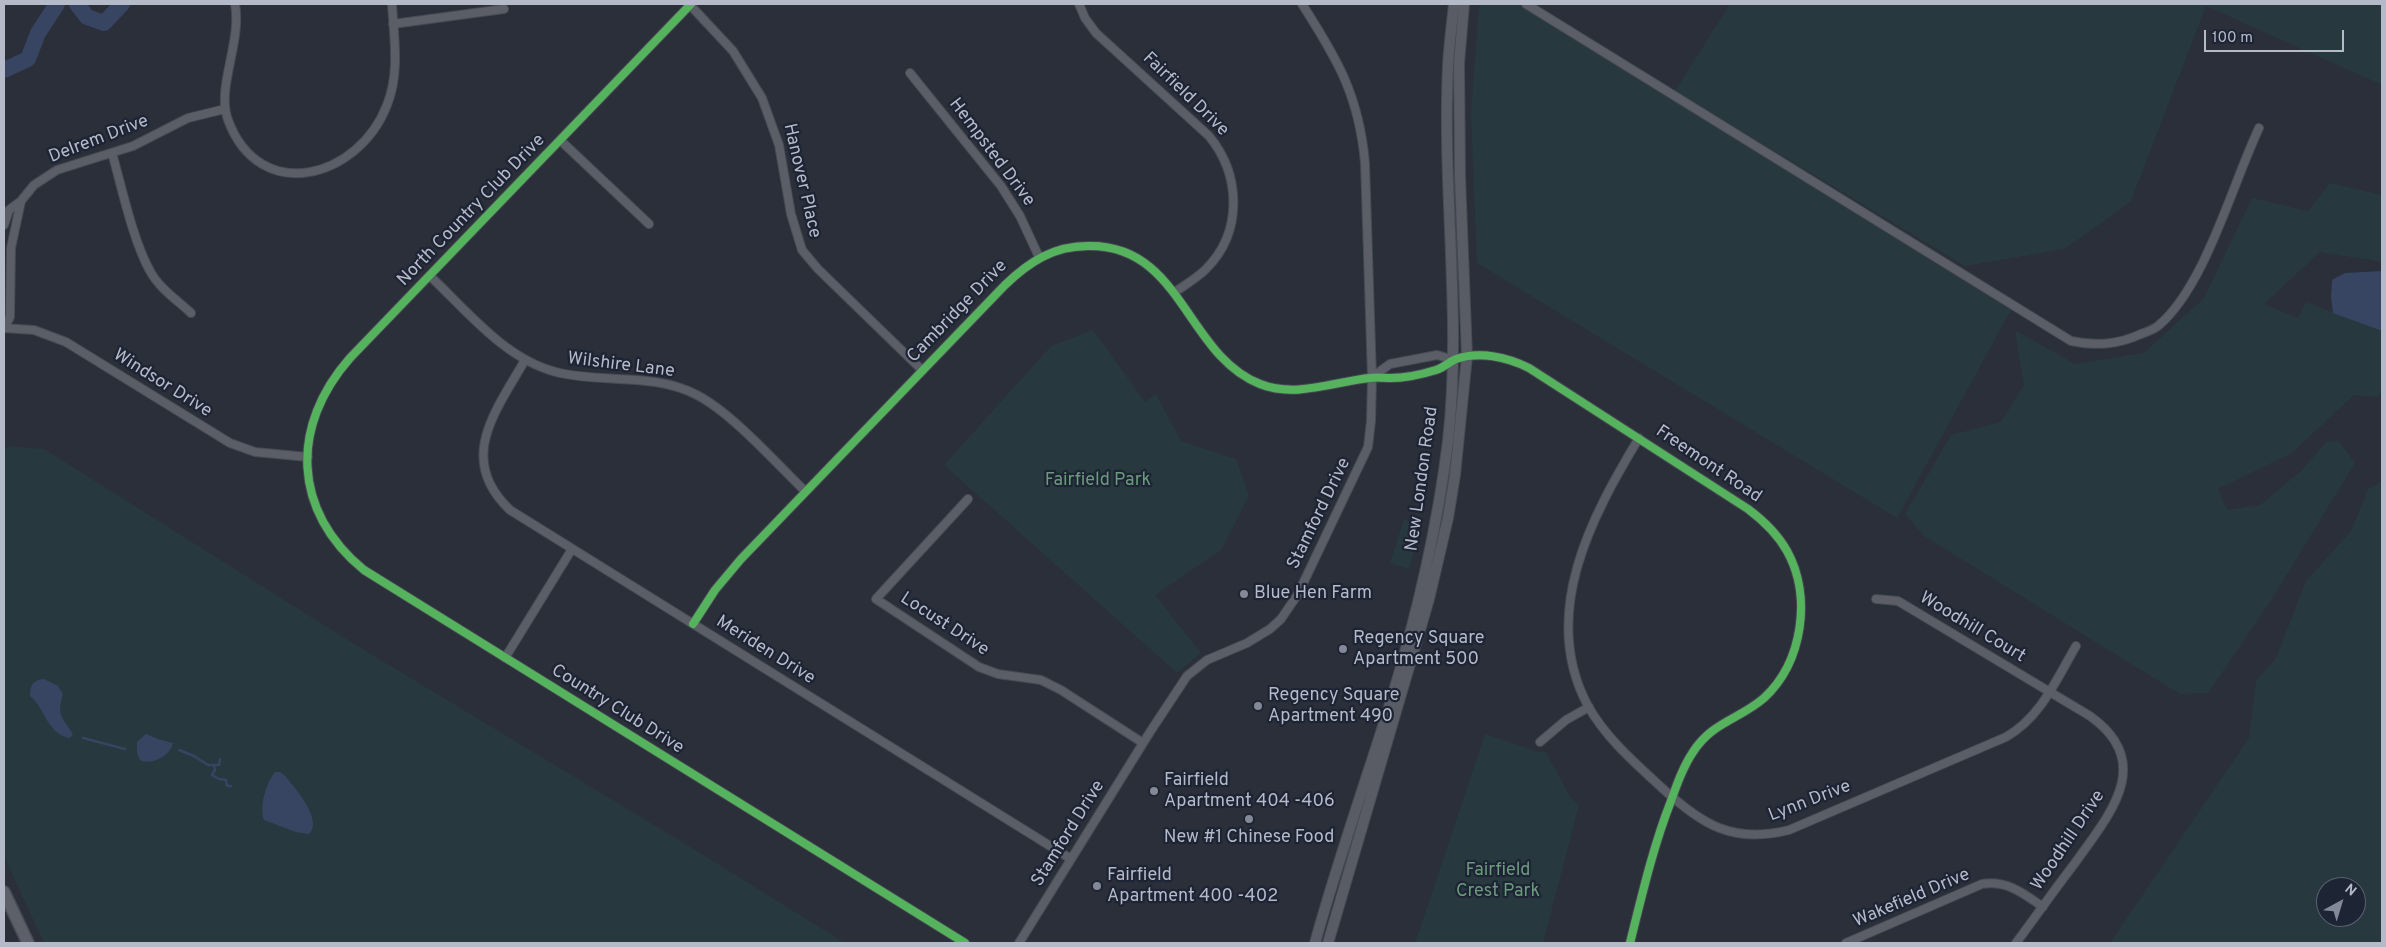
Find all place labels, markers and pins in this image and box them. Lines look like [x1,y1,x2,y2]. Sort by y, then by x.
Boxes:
place label: Blue Hen Farm [1254,583,1372,605]
marker: Blue Hen Farm [1238,588,1250,600]
place label: Regency Square Apartment 500 [1353,628,1485,670]
marker: Regency Square Apartment 500 [1337,643,1349,655]
place label: Regency Square Apartment 490 [1268,685,1400,728]
marker: Regency Square Apartment 490 [1252,700,1264,712]
place label: Fairfield Apartment 404 -406 [1164,770,1335,812]
marker: Fairfield Apartment 404 -406 [1148,785,1160,797]
marker: New #1 Chinese Food [1243,813,1255,825]
place label: New #1 Chinese Food [1164,827,1334,849]
place label: Fairfield Apartment 400 -402 [1107,865,1278,908]
marker: Fairfield Apartment 400 -402 [1091,880,1103,892]

